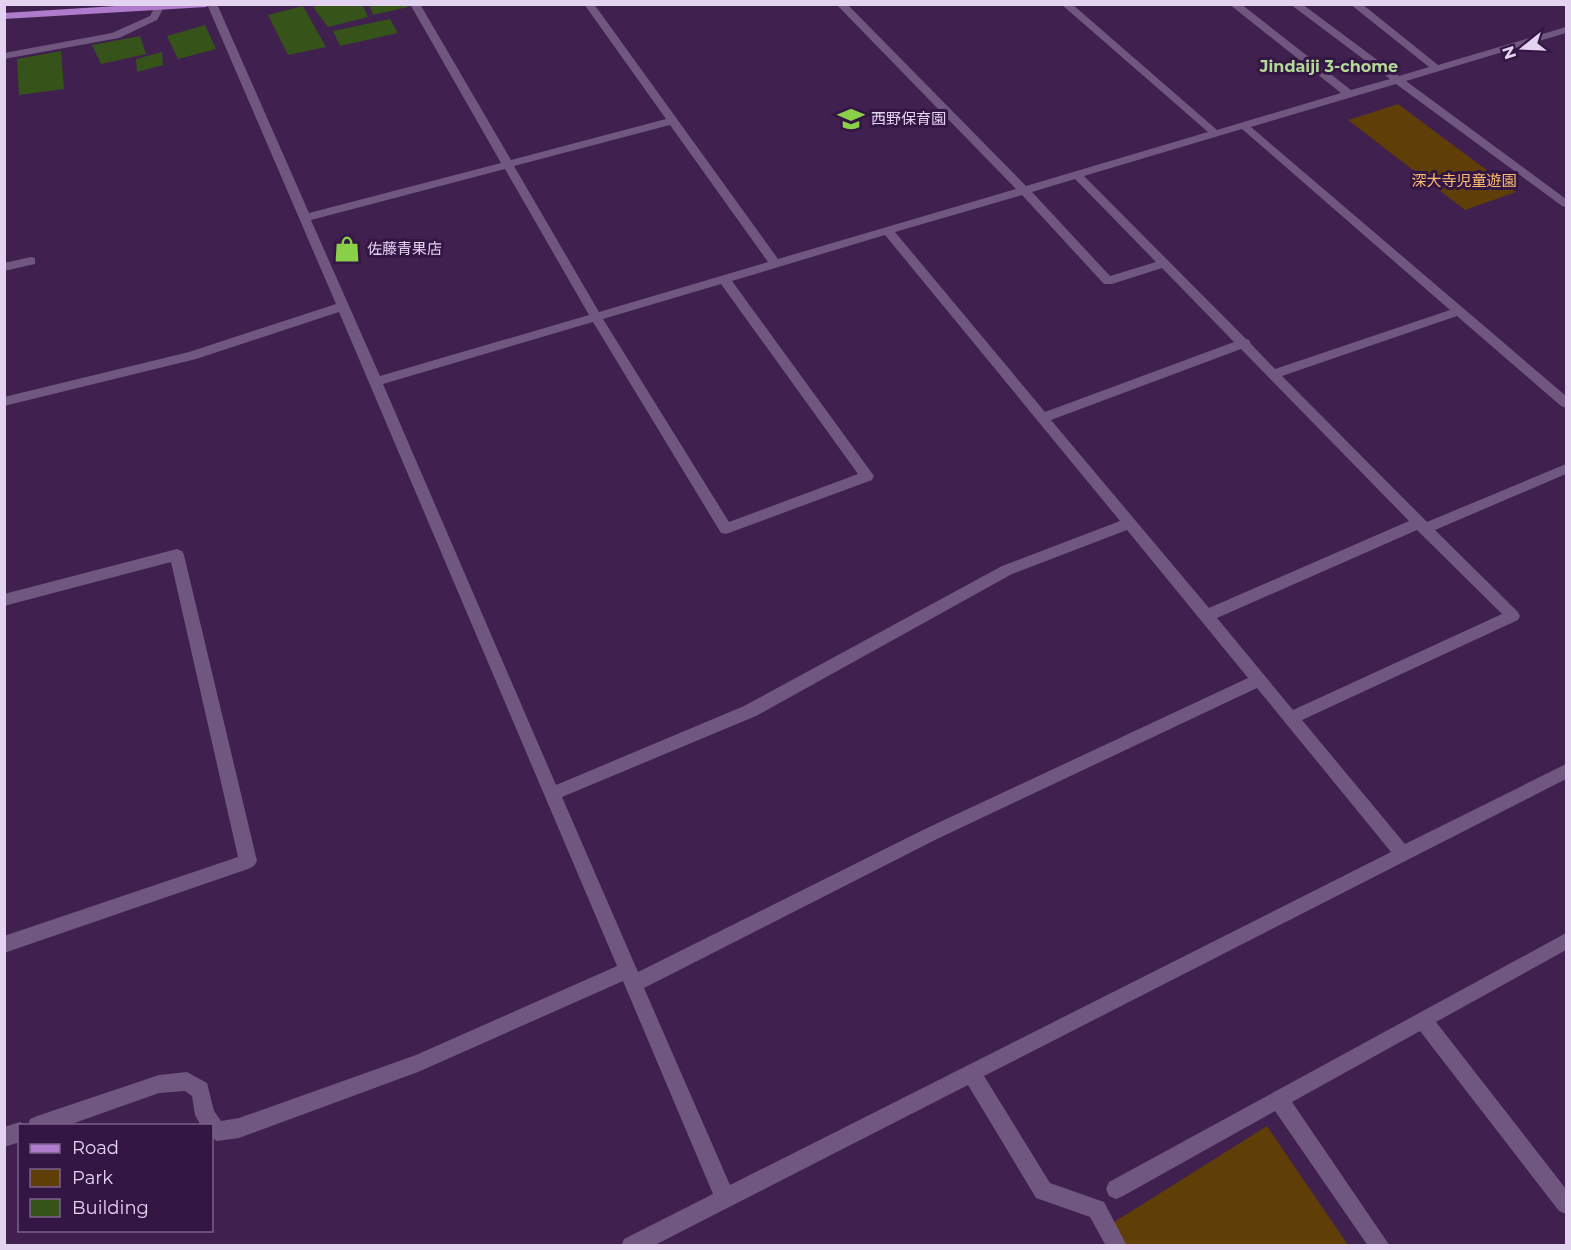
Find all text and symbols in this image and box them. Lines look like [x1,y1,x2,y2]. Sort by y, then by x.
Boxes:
north arrow [1493,18,1553,78]
text: N [1498,43,1520,62]
district label: Jindaiji 3-chome [1259,57,1398,76]
school or university icon: 西野保育園 [836,104,866,134]
place label: 西野保育園 [871,109,946,128]
park label: 深大寺児童遊園 [1411,171,1517,190]
shop icon: 佐藤青果店 [332,234,362,264]
place label: 佐藤青果店 [367,239,442,258]
legend [18,1124,213,1232]
text: Road [72,1137,119,1159]
text: Park [72,1167,113,1189]
text: Building [72,1197,149,1219]

